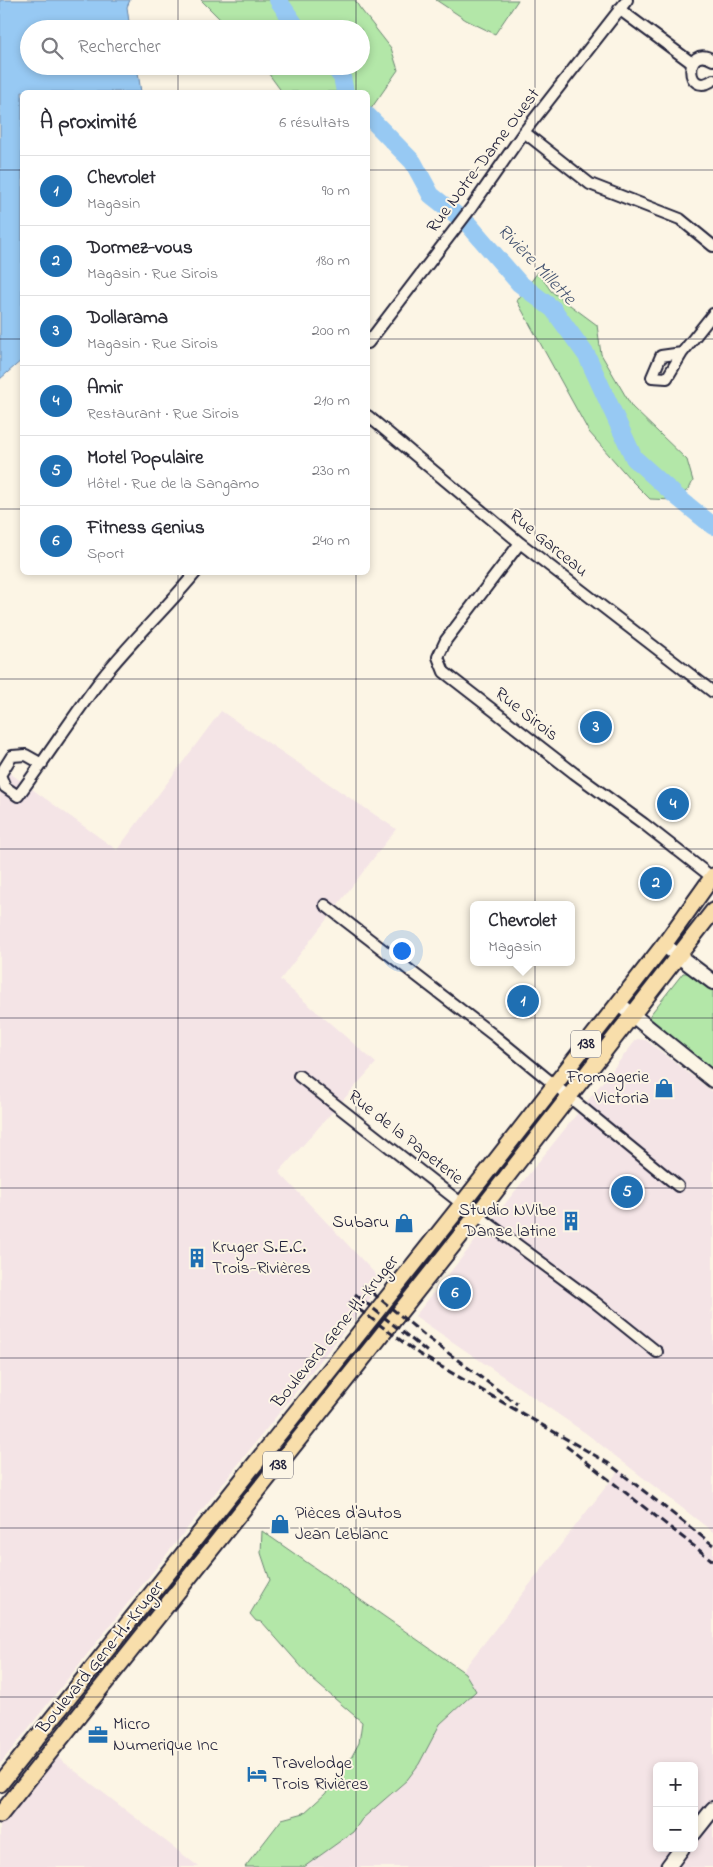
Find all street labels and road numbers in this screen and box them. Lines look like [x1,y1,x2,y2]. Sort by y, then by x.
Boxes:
street label: Rue Notre-Dame Ouest [421,83,547,239]
street label: Rue Garceau [503,504,593,584]
street label: Rue Sirois [488,682,564,748]
road number: 138 [571,1030,601,1058]
street label: Rue de la Papeterie [342,1084,469,1192]
street label: Boulevard Gene-H.-Kruger [266,1250,407,1415]
road number: 138 [263,1452,293,1478]
street label: Boulevard Gene-H.-Kruger [31,1576,172,1741]

